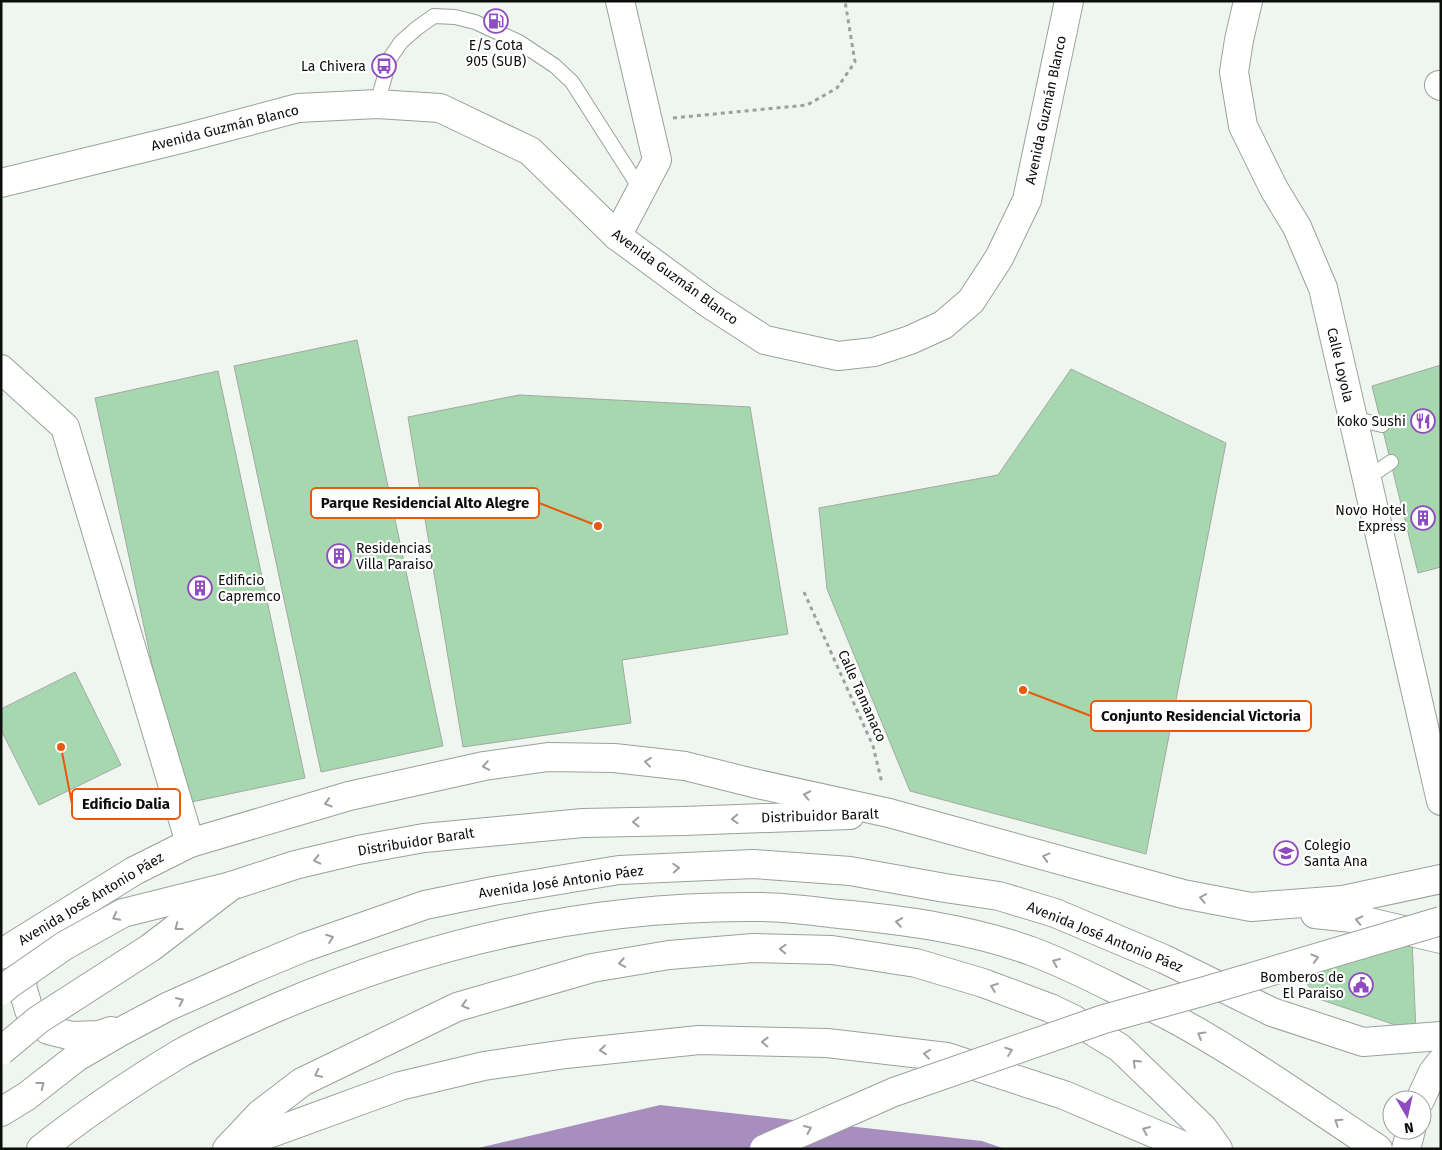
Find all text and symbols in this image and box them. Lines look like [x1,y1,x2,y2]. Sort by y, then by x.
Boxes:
fuel station icon: E/S Cota 905 (SUB) [483,8,509,34]
street label: Avenida Guzmán Blanco [1022,34,1070,186]
place label: E/S Cota 905 (SUB) [466,37,526,70]
bus stop icon: La Chivera [371,53,397,79]
place label: La Chivera [301,58,366,75]
street label: Avenida Guzmán Blanco [149,101,301,155]
street label: Avenida Guzmán Blanco [609,225,741,329]
street label: Calle Loyola [1323,326,1357,404]
restaurant icon: Koko Sushi [1410,408,1436,434]
place label: Koko Sushi [1336,413,1406,430]
callout: Parque Residencial Alto Alegre [311,488,539,518]
text: Parque Residencial Alto Alegre [321,494,529,512]
place label: Novo Hotel Express [1335,502,1406,535]
building icon: Novo Hotel Express [1410,505,1436,531]
place label: Residencias Villa Paraiso [356,540,433,573]
building icon: Residencias Villa Paraiso [326,543,352,569]
place label: Edificio Capremco [218,572,281,605]
building icon: Edificio Capremco [187,575,213,601]
street label: Calle Tamanaco [834,647,890,745]
callout: Conjunto Residencial Victoria [1091,701,1311,731]
text: Conjunto Residencial Victoria [1101,707,1301,725]
one-way arrow [644,757,652,768]
one-way arrow [482,761,491,771]
callout: Edificio Dalia [72,789,180,819]
one-way arrow [802,790,811,801]
text: Edificio Dalia [82,795,170,813]
one-way arrow [324,797,333,807]
street label: Distribuidor Baralt [761,805,880,827]
one-way arrow [731,814,738,824]
one-way arrow [631,817,639,827]
street label: Distribuidor Baralt [357,824,476,860]
place label: Colegio Santa Ana [1304,837,1368,870]
school or university icon: Colegio Santa Ana [1273,840,1299,866]
street label: Avenida José Antonio Páez [15,849,167,949]
one-way arrow [1043,852,1051,862]
one-way arrow [313,854,322,865]
street label: Avenida José Antonio Páez [477,862,645,902]
one-way arrow [672,862,680,873]
one-way arrow [1199,893,1208,904]
street label: Avenida José Antonio Páez [1025,898,1185,976]
one-way arrow [113,911,122,921]
one-way arrow [1355,915,1364,926]
one-way arrow [895,917,903,927]
one-way arrow [175,921,184,929]
one-way arrow [325,934,334,944]
one-way arrow [779,943,787,954]
one-way arrow [1310,954,1318,964]
one-way arrow [617,957,625,968]
one-way arrow [1052,957,1061,968]
place label: Bomberos de El Paraiso [1260,969,1344,1002]
public building icon: Bomberos de El Paraiso [1348,972,1374,998]
one-way arrow [991,983,999,993]
one-way arrow [175,997,184,1008]
one-way arrow [461,999,470,1009]
one-way arrow [1197,1031,1206,1041]
one-way arrow [761,1036,769,1047]
one-way arrow [599,1044,607,1055]
one-way arrow [1004,1047,1012,1057]
one-way arrow [923,1050,931,1060]
one-way arrow [1133,1060,1142,1069]
one-way arrow [314,1068,323,1078]
one-way arrow [35,1082,44,1090]
north arrow [1382,1090,1432,1140]
text: N [1403,1118,1415,1136]
one-way arrow [1334,1119,1343,1128]
one-way arrow [803,1125,812,1136]
one-way arrow [1142,1125,1151,1136]

